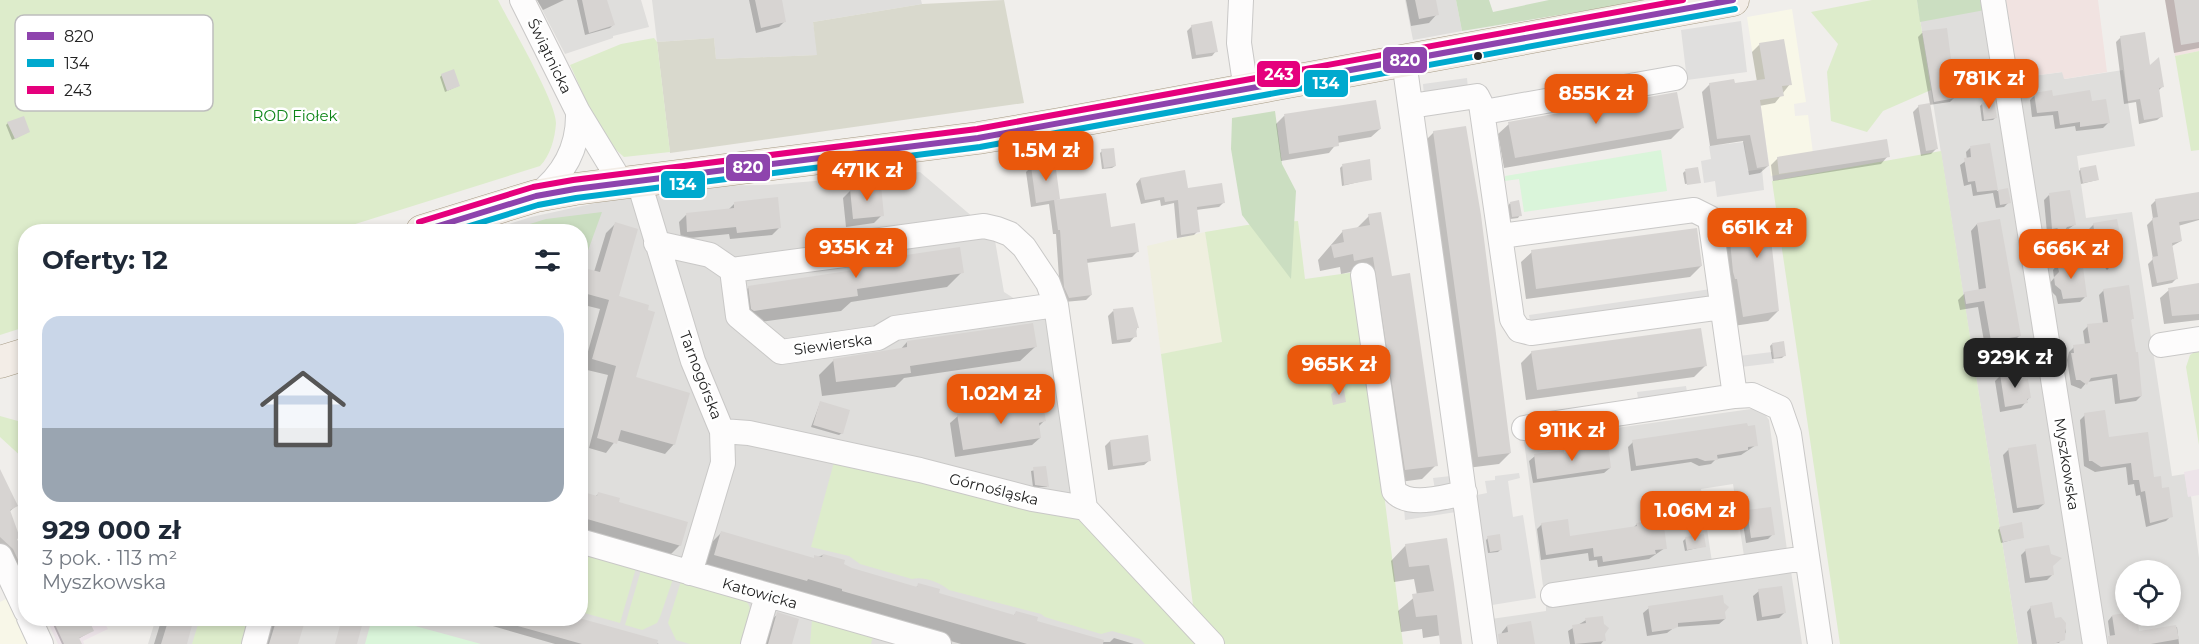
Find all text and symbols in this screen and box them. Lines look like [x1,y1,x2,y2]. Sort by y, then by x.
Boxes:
legend [15,15,213,111]
street label: Świątnicka [524,15,576,97]
text: 820 [64,27,94,46]
line badge: 820 [1382,46,1428,74]
unlabelled marker [1472,50,1484,62]
text: 820 [1390,51,1421,70]
text: 134 [64,54,90,73]
pin: 781K zł [1934,59,2044,110]
line badge: 243 [1256,60,1301,88]
text: 243 [1264,65,1294,84]
text: 781K zł [1954,66,2024,90]
line badge: 134 [1303,69,1349,98]
text: 134 [1313,74,1339,93]
pin: 855K zł [1541,74,1651,125]
text: 243 [64,81,92,100]
text: 855K zł [1559,81,1633,105]
park label: ROD Fiołek [253,106,337,125]
pin: 1.5M zł [991,131,1101,182]
text: 1.5M zł [1012,138,1080,162]
pin: 471K zł [812,151,922,202]
line badge: 820 [725,153,771,182]
text: 820 [733,158,764,177]
text: 471K zł [831,158,903,182]
line badge: 134 [660,170,706,199]
text: 134 [670,175,696,194]
pin: 661K zł [1702,208,1812,259]
text: 661K zł [1721,215,1793,239]
pin: 935K zł [801,228,911,279]
pin: 666K zł [2016,229,2126,280]
text: 935K zł [819,235,893,259]
text: 666K zł [2033,236,2109,260]
text: Oferty: 12 [42,244,168,276]
icon: filters [531,244,564,277]
street label: Tarnogórska [675,328,727,422]
street label: Siewierska [792,329,874,359]
pin: 929K zł [1960,338,2070,389]
pin: 965K zł [1284,345,1394,396]
text: 929K zł [1977,345,2053,369]
text: 965K zł [1301,352,1377,376]
icon: home [249,355,357,463]
pin: 1.02M zł [939,374,1063,425]
text: 1.02M zł [961,381,1041,405]
pin: 911K zł [1517,411,1627,462]
street label: Myszkowska [2050,416,2084,512]
text: 911K zł [1539,418,1605,442]
street label: Górnośląska [947,469,1041,509]
pin: 1.06M zł [1633,491,1757,542]
text: 1.06M zł [1654,498,1736,522]
text: 929 000 zł [42,514,181,546]
text: 3 pok. · 113 m² [42,546,177,570]
map controls [2115,560,2181,626]
button: locate [2115,560,2181,626]
text: Myszkowska [42,570,166,594]
street label: Katowicka [720,573,800,613]

